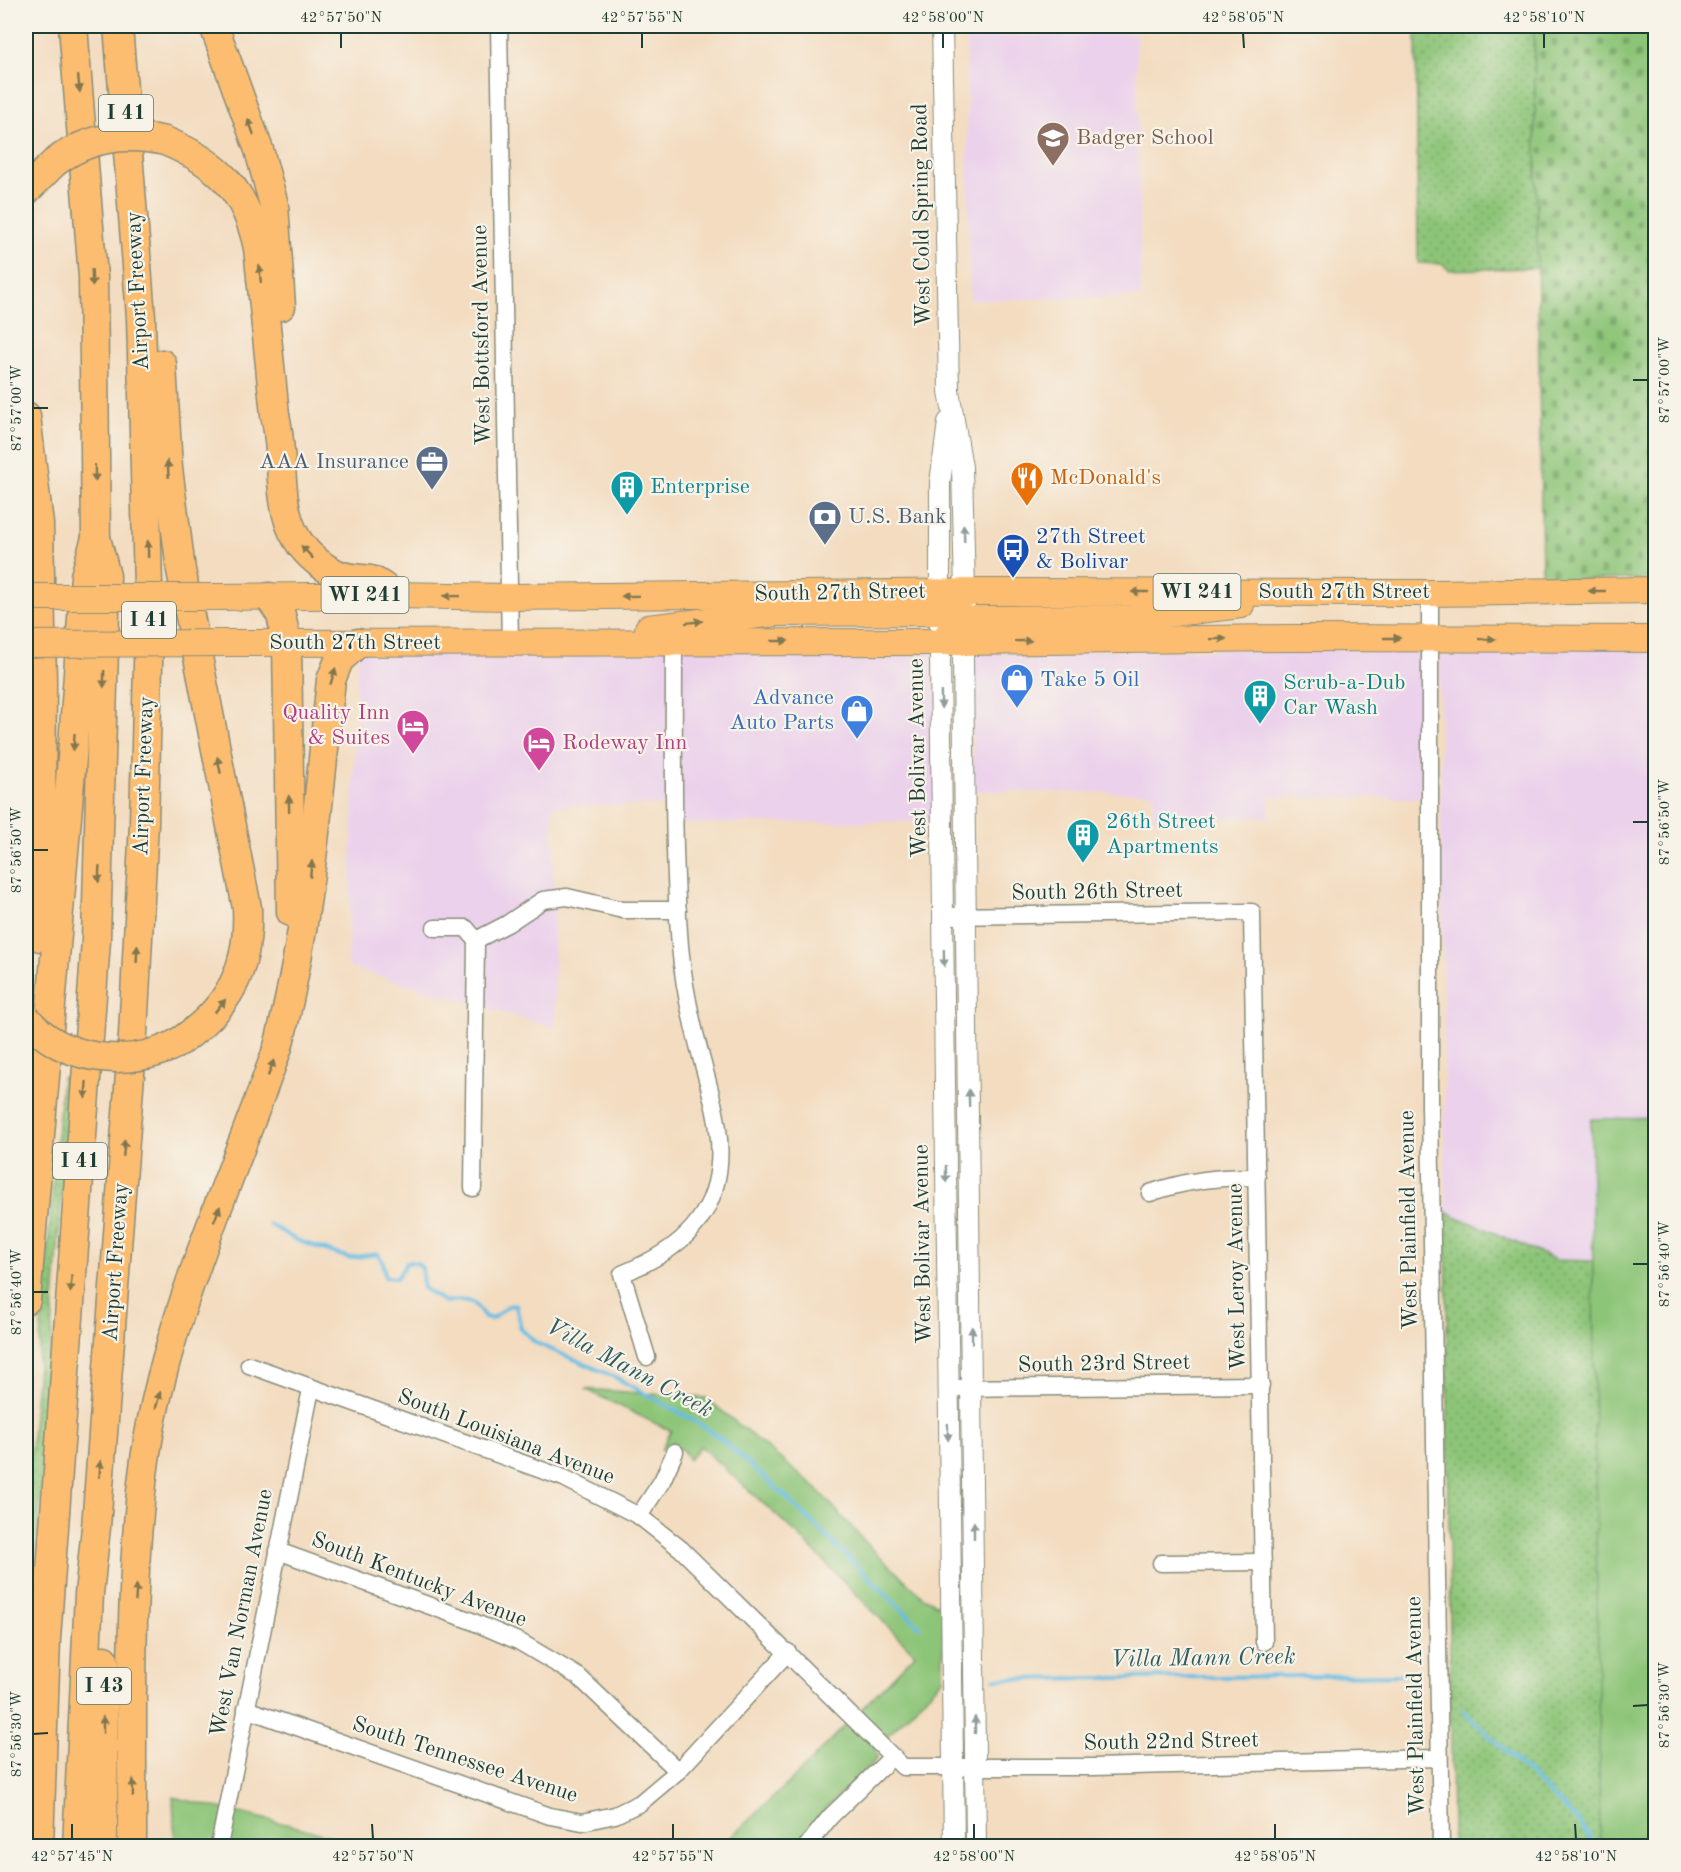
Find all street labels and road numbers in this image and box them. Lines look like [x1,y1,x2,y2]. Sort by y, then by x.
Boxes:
road number: I 41 [99,95,153,131]
street label: West Cold Spring Road [909,103,935,327]
street label: Airport Freeway [123,210,153,371]
street label: West Bottsford Avenue [469,224,495,446]
road number: WI 241 [1154,574,1240,610]
road number: WI 241 [322,577,409,613]
street label: South 27th Street [754,581,926,605]
street label: South 27th Street [1258,581,1430,603]
road number: I 41 [122,602,176,638]
street label: South 27th Street [269,632,441,654]
street label: West Bolivar Avenue [905,658,931,858]
street label: Airport Freeway [130,696,158,856]
street label: South 26th Street [1011,880,1183,904]
street label: West Plainfield Avenue [1396,1110,1422,1330]
road number: I 41 [53,1143,107,1179]
street label: West Bolivar Avenue [910,1144,936,1344]
street label: Airport Freeway [99,1181,133,1342]
street label: West Leroy Avenue [1224,1183,1250,1371]
street label: South 23rd Street [1018,1351,1190,1377]
street label: South Louisiana Avenue [394,1385,618,1489]
street label: West Van Norman Avenue [207,1487,277,1739]
street label: South Kentucky Avenue [308,1529,530,1631]
street label: West Plainfield Avenue [1403,1596,1429,1816]
road number: I 43 [77,1668,131,1704]
street label: South Tennessee Avenue [350,1713,580,1807]
street label: South 22nd Street [1083,1729,1259,1755]

